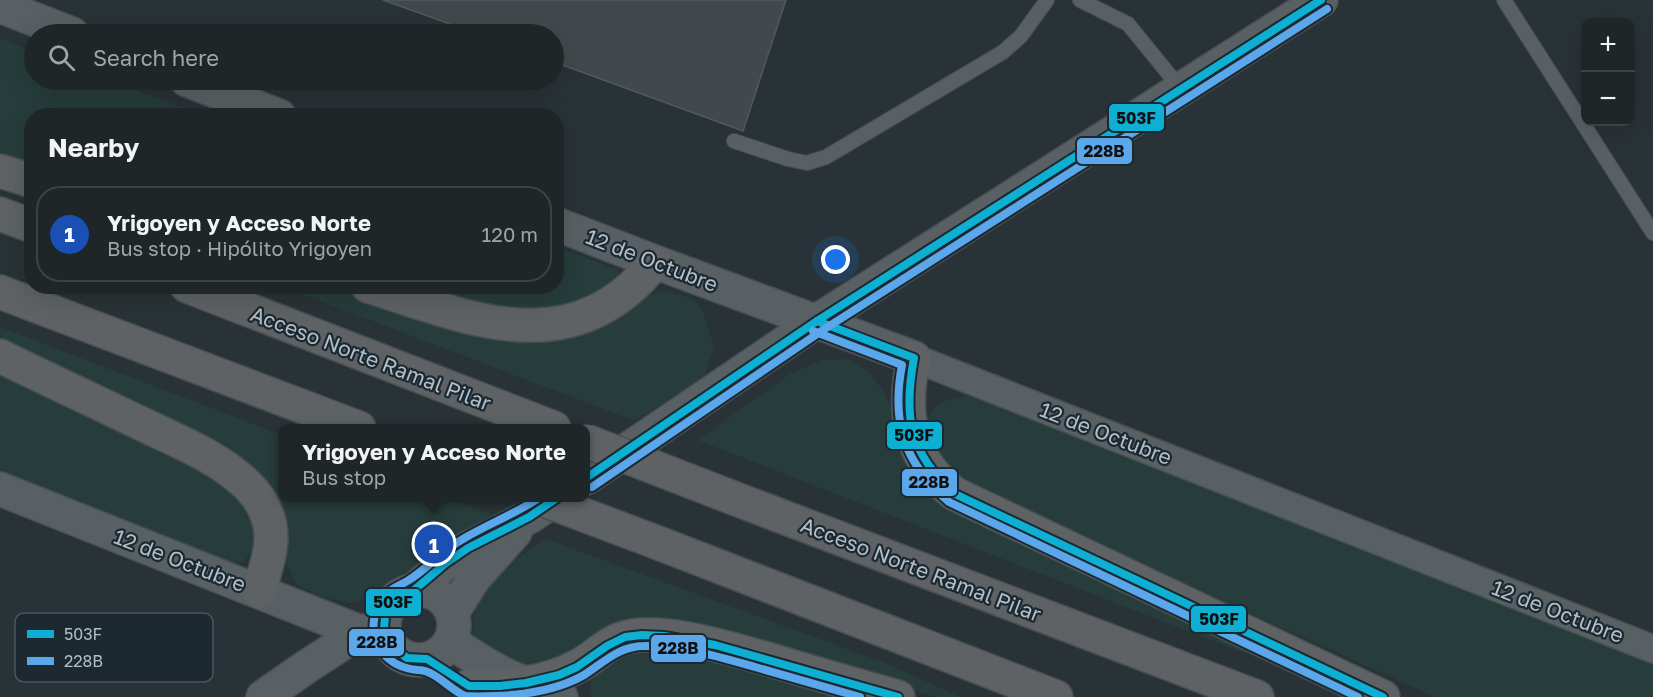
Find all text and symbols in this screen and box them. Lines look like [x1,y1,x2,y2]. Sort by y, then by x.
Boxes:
map controls [1581,18,1635,126]
button: + [1581,18,1635,72]
search box [24,24,564,90]
icon: search [45,41,78,74]
text: Search here [93,44,219,71]
button: − [1581,72,1635,126]
line badge: 503F [1108,103,1165,132]
text: 503F [1116,108,1156,128]
text: Nearby [48,132,139,163]
line badge: 228B [1076,137,1133,165]
text: 228B [1083,141,1125,161]
text: Yrigoyen y Acceso Norte [107,209,371,236]
text: 1 [64,222,75,246]
text: 120 m [482,222,538,246]
street label: 12 de Octubre [582,223,722,297]
text: Bus stop · Hipólito Yrigoyen [107,236,372,260]
your location [821,245,850,274]
street label: Acceso Norte Ramal Pilar [247,300,495,416]
street label: 12 de Octubre [1036,396,1176,470]
line badge: 503F [886,421,943,450]
popup [278,424,590,502]
text: 503F [894,425,934,445]
text: Yrigoyen y Acceso Norte [302,438,566,465]
text: Bus stop [302,465,386,489]
line badge: 228B [901,468,958,497]
text: 228B [908,472,950,492]
street label: Acceso Norte Ramal Pilar [797,511,1045,627]
pin: 1 [414,522,454,566]
street label: 12 de Octubre [110,523,250,597]
street label: 12 de Octubre [1488,574,1628,648]
line badge: 503F [365,588,422,617]
text: 503F [373,592,413,612]
line badge: 503F [1190,605,1247,633]
text: 503F [1199,609,1239,629]
legend [15,613,213,682]
text: 503F [64,624,102,644]
line badge: 228B [348,628,405,657]
text: 228B [356,632,398,652]
line badge: 228B [650,634,707,663]
text: 228B [657,638,699,658]
text: 228B [64,651,103,671]

